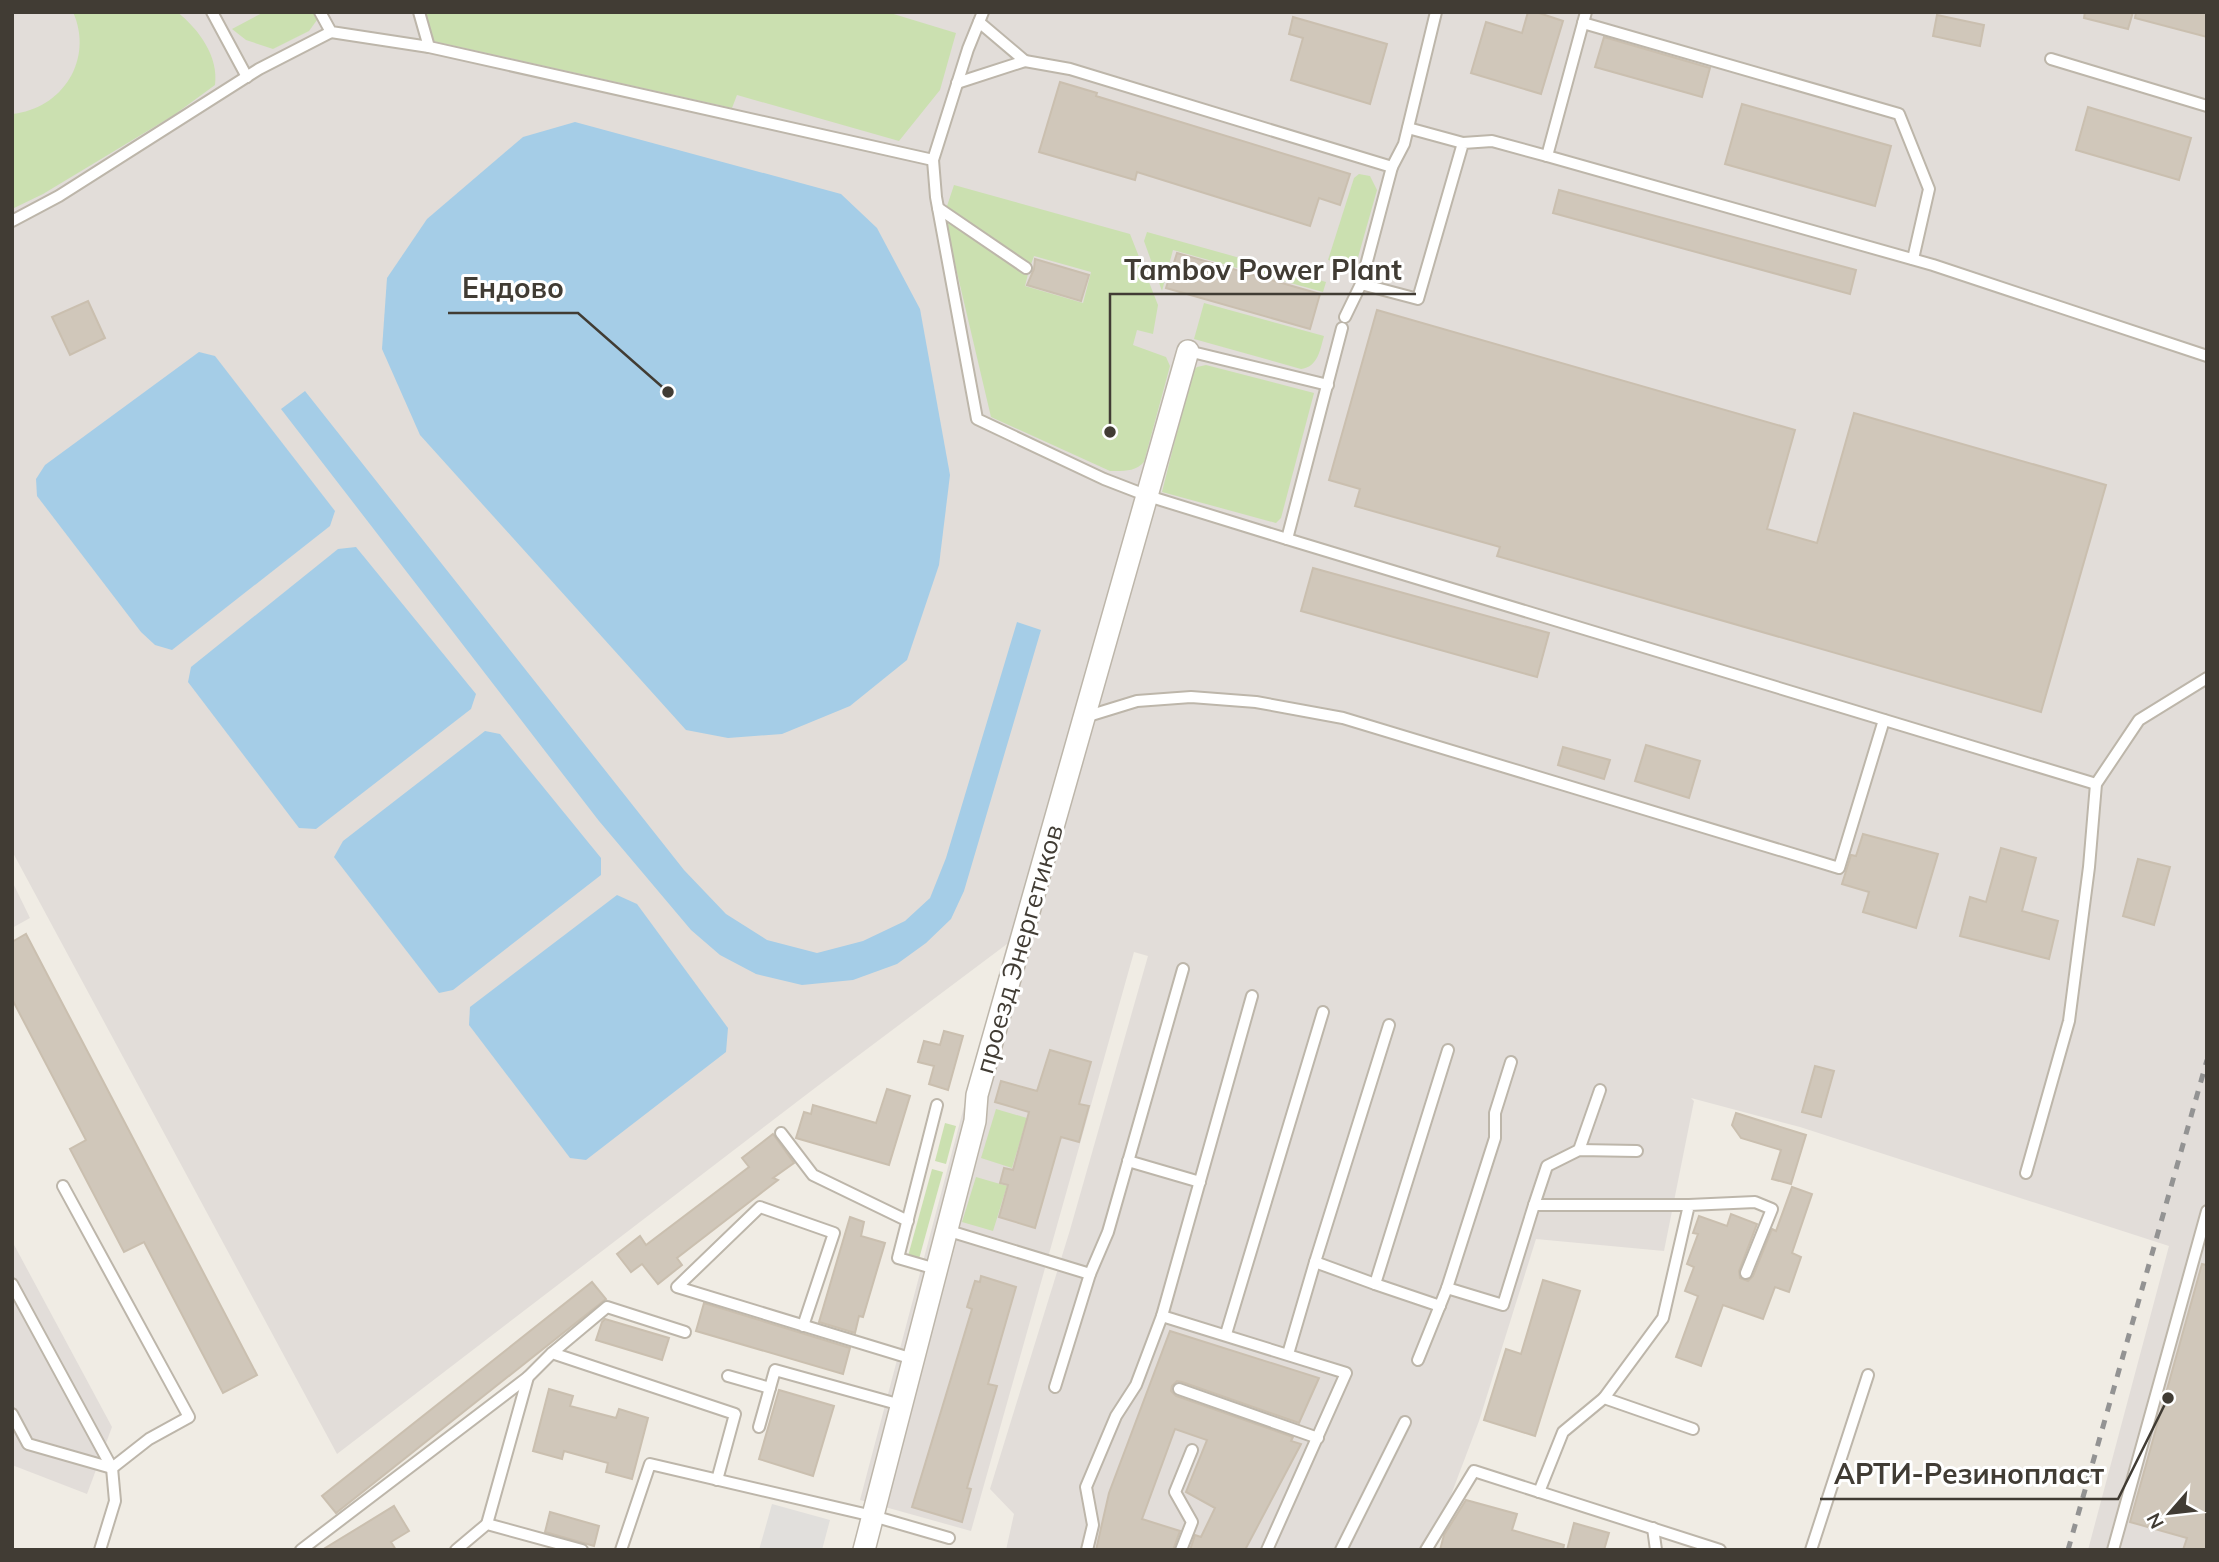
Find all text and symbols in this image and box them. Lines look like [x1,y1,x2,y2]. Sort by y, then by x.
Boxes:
callout: Tambov Power Plant [1110,245,1416,294]
text: Tambov Power Plant [1124,252,1402,287]
callout: Ендово [448,264,578,313]
text: Ендово [462,270,564,305]
street label: проезд Энергетиков [967,821,1070,1077]
callout: АРТИ-Резинопласт [1820,1450,2118,1499]
text: АРТИ-Резинопласт [1834,1456,2105,1491]
north arrow [2135,1478,2205,1548]
text: N [2141,1509,2169,1533]

